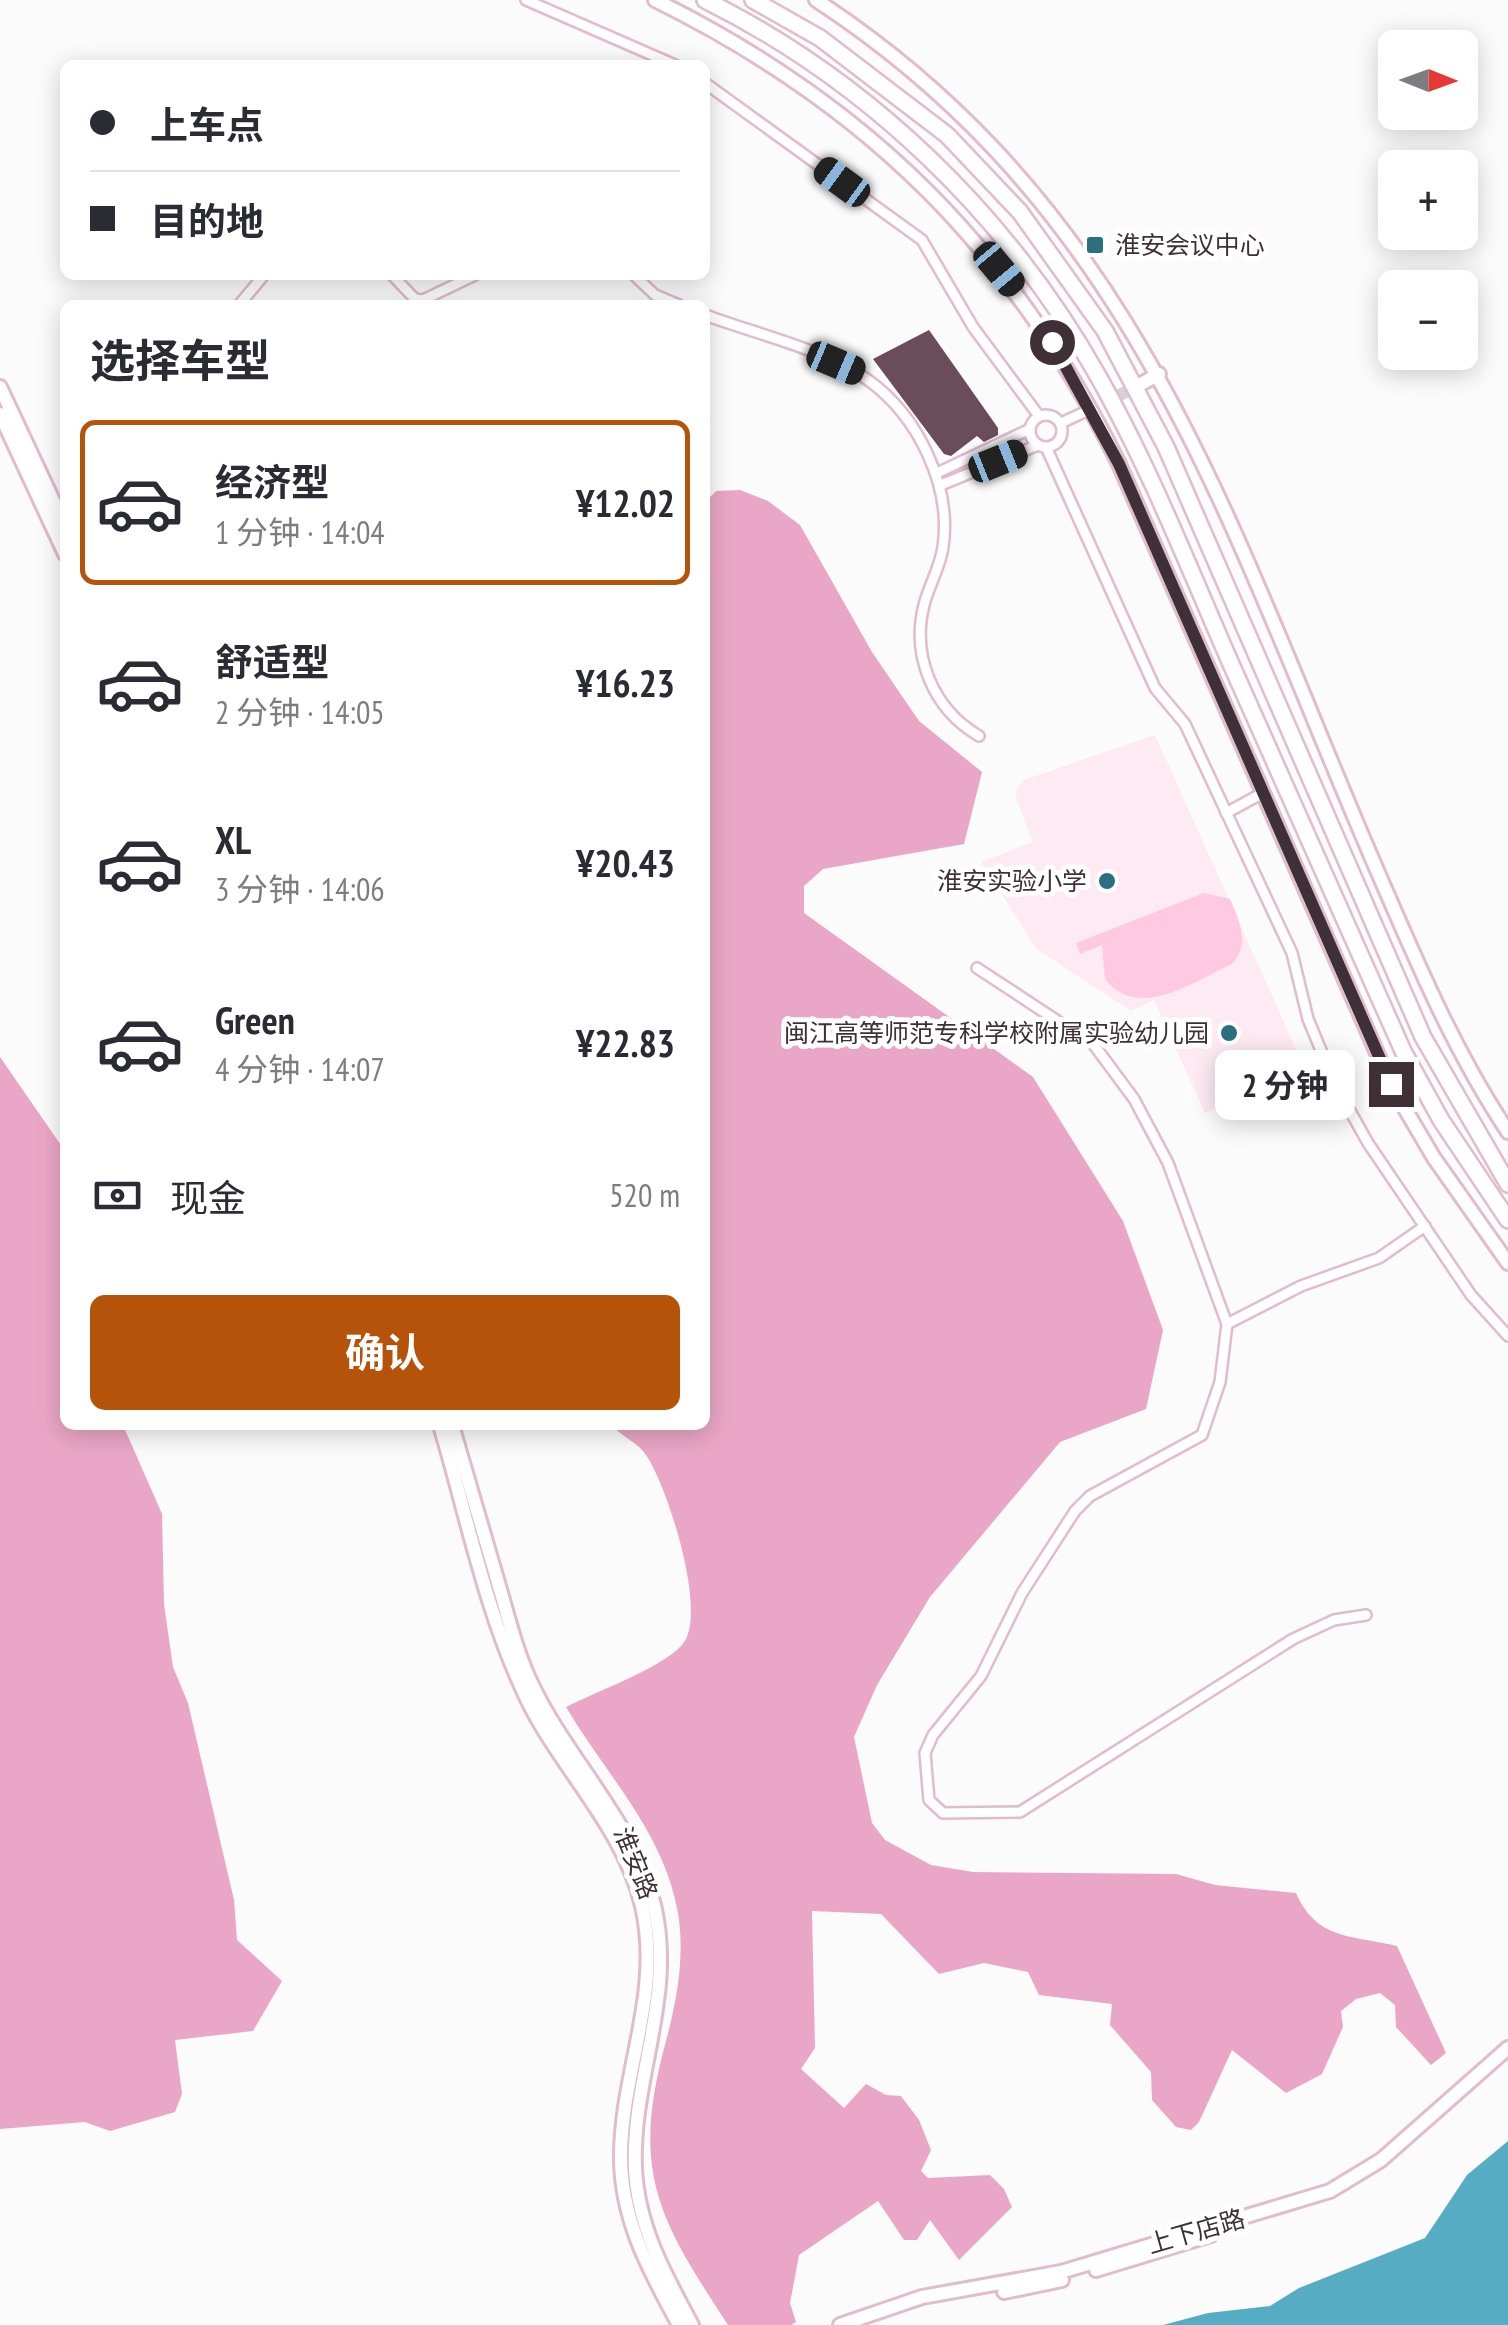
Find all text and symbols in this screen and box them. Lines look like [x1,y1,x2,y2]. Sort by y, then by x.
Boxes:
north arrow [1378,30,1478,130]
map controls [1378,30,1478,370]
text: 上车点 [150,100,264,149]
button: + [1378,150,1478,250]
car [809,152,875,212]
text: 目的地 [150,196,264,245]
place label: 淮安会议中心 [1115,229,1265,261]
marker: 淮安会议中心 [1084,234,1106,256]
car [968,236,1030,302]
button: − [1378,270,1478,370]
route start [1030,320,1075,365]
text: 选择车型 [90,331,270,389]
car [803,337,869,389]
car [965,436,1031,486]
text: 经济型 [215,457,329,506]
icon: car [95,458,185,548]
text: ¥12.02 [576,478,675,527]
text: 1 分钟 · 14:04 [215,511,385,553]
text: 舒适型 [215,637,329,686]
icon: car [95,638,185,728]
text: ¥16.23 [576,658,675,707]
text: 2 分钟 · 14:05 [215,691,385,733]
text: XL [215,815,251,864]
icon: car [95,818,185,908]
text: ¥20.43 [576,838,675,887]
place label: 淮安实验小学 [937,865,1087,897]
text: 3 分钟 · 14:06 [215,868,385,910]
marker: 淮安实验小学 [1096,870,1118,892]
text: Green [215,995,295,1044]
icon: car [95,998,185,1088]
place label: 闽江高等师范专科学校附属实验幼儿园 [784,1017,1209,1049]
text: ¥22.83 [576,1018,675,1067]
marker: 闽江高等师范专科学校附属实验幼儿园 [1218,1022,1240,1044]
text: 4 分钟 · 14:07 [215,1048,385,1090]
callout: 2 分钟 [1216,1049,1356,1119]
route end [1369,1062,1414,1107]
text: 2 分钟 [1242,1064,1328,1106]
icon: cash [90,1168,145,1223]
text: 现金 [170,1173,246,1222]
text: 520 m [609,1174,680,1216]
button: 确认 [90,1295,680,1410]
street label: 淮安路 [607,1822,665,1904]
street label: 上下店路 [1144,2202,1248,2260]

